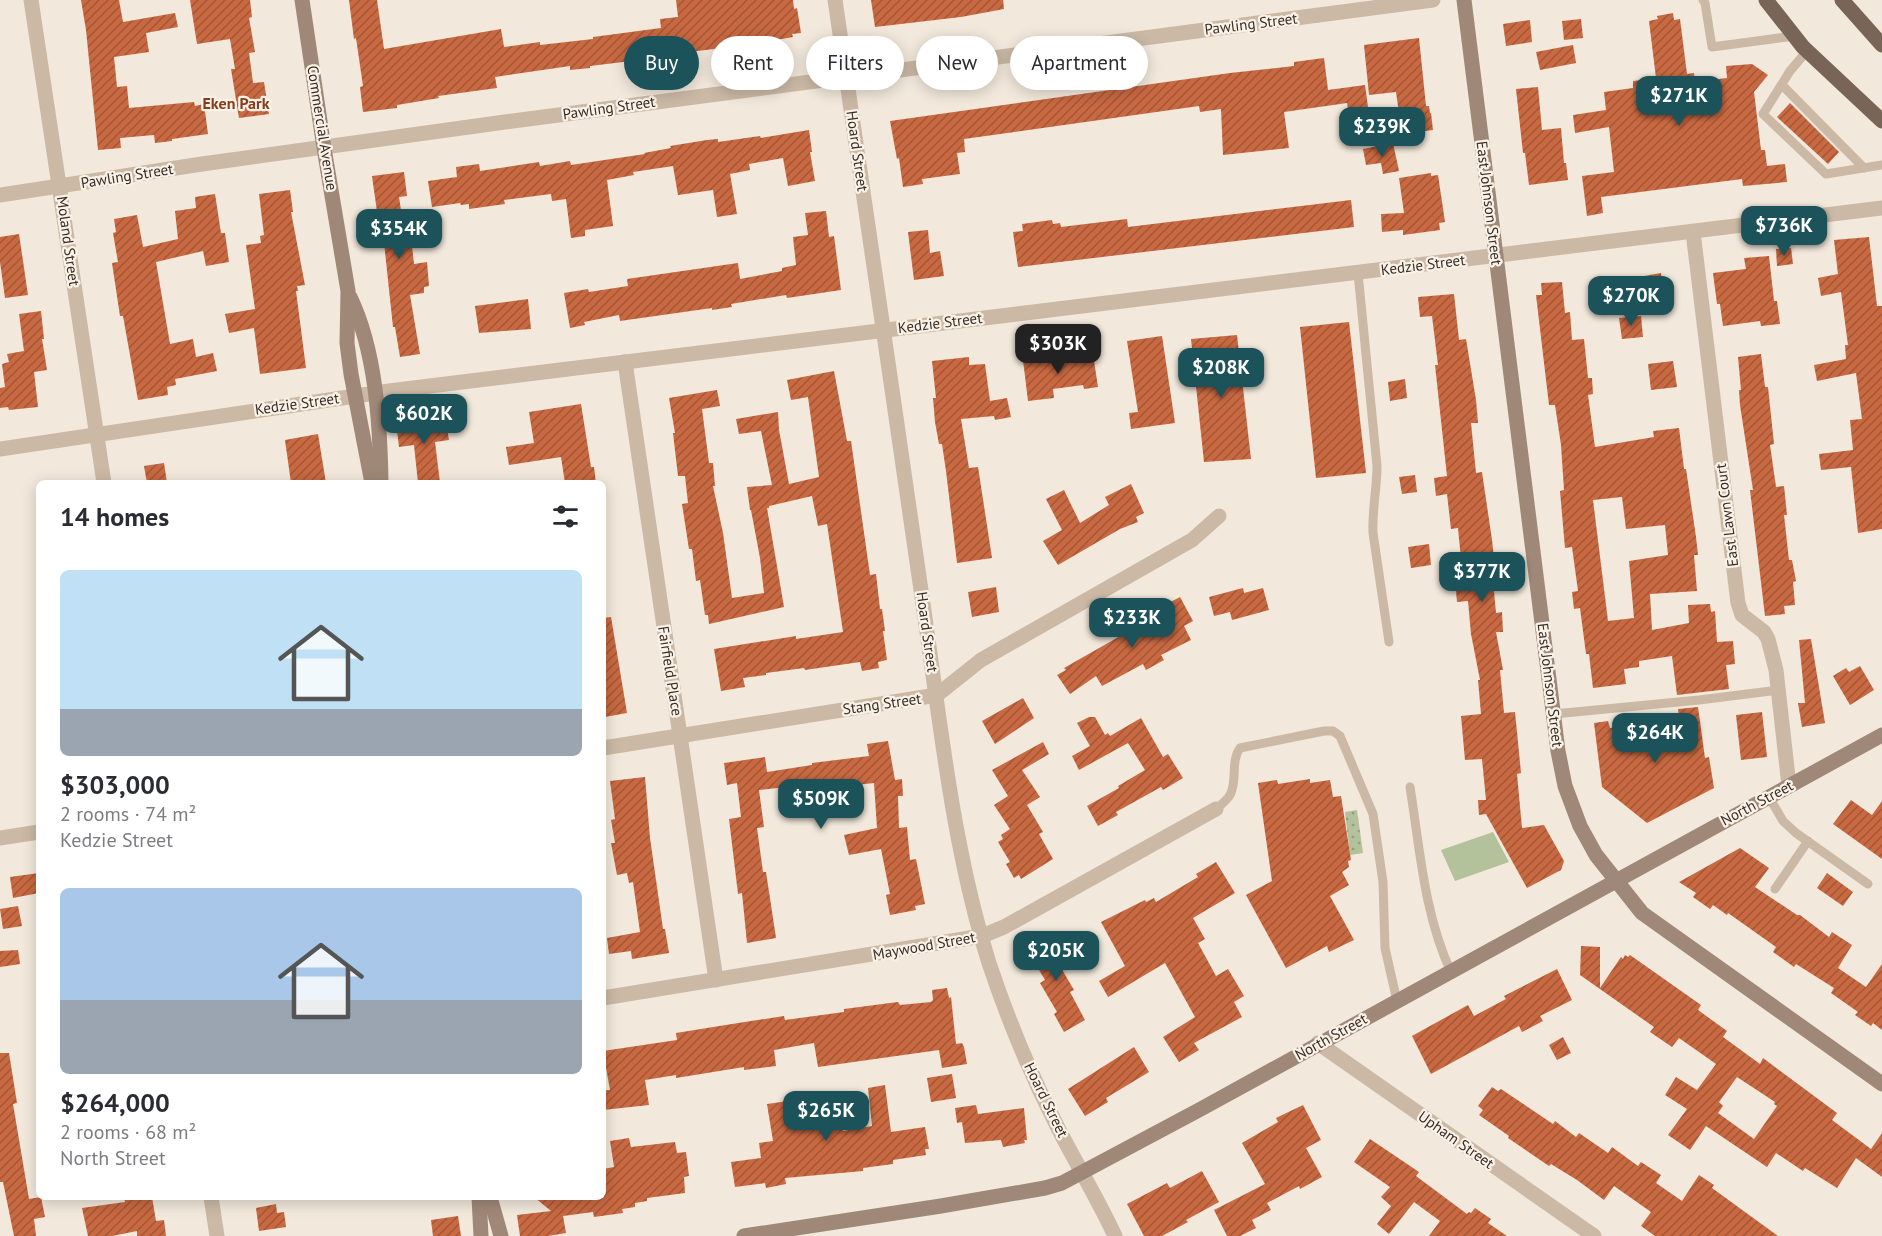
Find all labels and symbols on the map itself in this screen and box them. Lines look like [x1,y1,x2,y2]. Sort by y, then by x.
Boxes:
street label: Pawling Street [1203,8,1298,39]
street label: Commercial Avenue [303,64,342,192]
pin: $271K [1637,76,1721,127]
street label: Pawling Street [561,92,656,123]
district label: Eken Park [202,93,270,113]
pin: $239K [1340,107,1424,158]
street label: Hoard Street [842,109,873,192]
street label: East Johnson Street [1472,140,1507,266]
street label: Pawling Street [79,159,174,192]
street label: Moland Street [53,195,84,287]
pin: $736K [1742,206,1826,257]
pin: $354K [357,209,441,260]
street label: Kedzie Street [1380,250,1466,279]
pin: $270K [1589,276,1673,327]
street label: Kedzie Street [897,308,983,337]
pin: $303K [1016,324,1100,375]
pin: $208K [1179,348,1263,399]
street label: Kedzie Street [254,388,340,419]
pin: $602K [382,394,466,445]
street label: East Lawn Court [1711,462,1742,568]
pin: $377K [1440,552,1524,603]
street label: Hoard Street [912,590,943,673]
pin: $233K [1090,598,1174,649]
street label: East Johnson Street [1533,622,1568,748]
street label: Fairfield Place [654,625,687,717]
street label: Stang Street [841,689,922,718]
pin: $264K [1613,713,1697,764]
street label: North Street [1717,776,1796,830]
pin: $509K [779,779,863,830]
street label: Maywood Street [871,927,977,964]
pin: $205K [1014,931,1098,982]
street label: North Street [1291,1009,1370,1064]
street label: Hoard Street [1020,1059,1073,1140]
pin: $265K [784,1091,868,1142]
street label: Upham Street [1415,1107,1498,1173]

